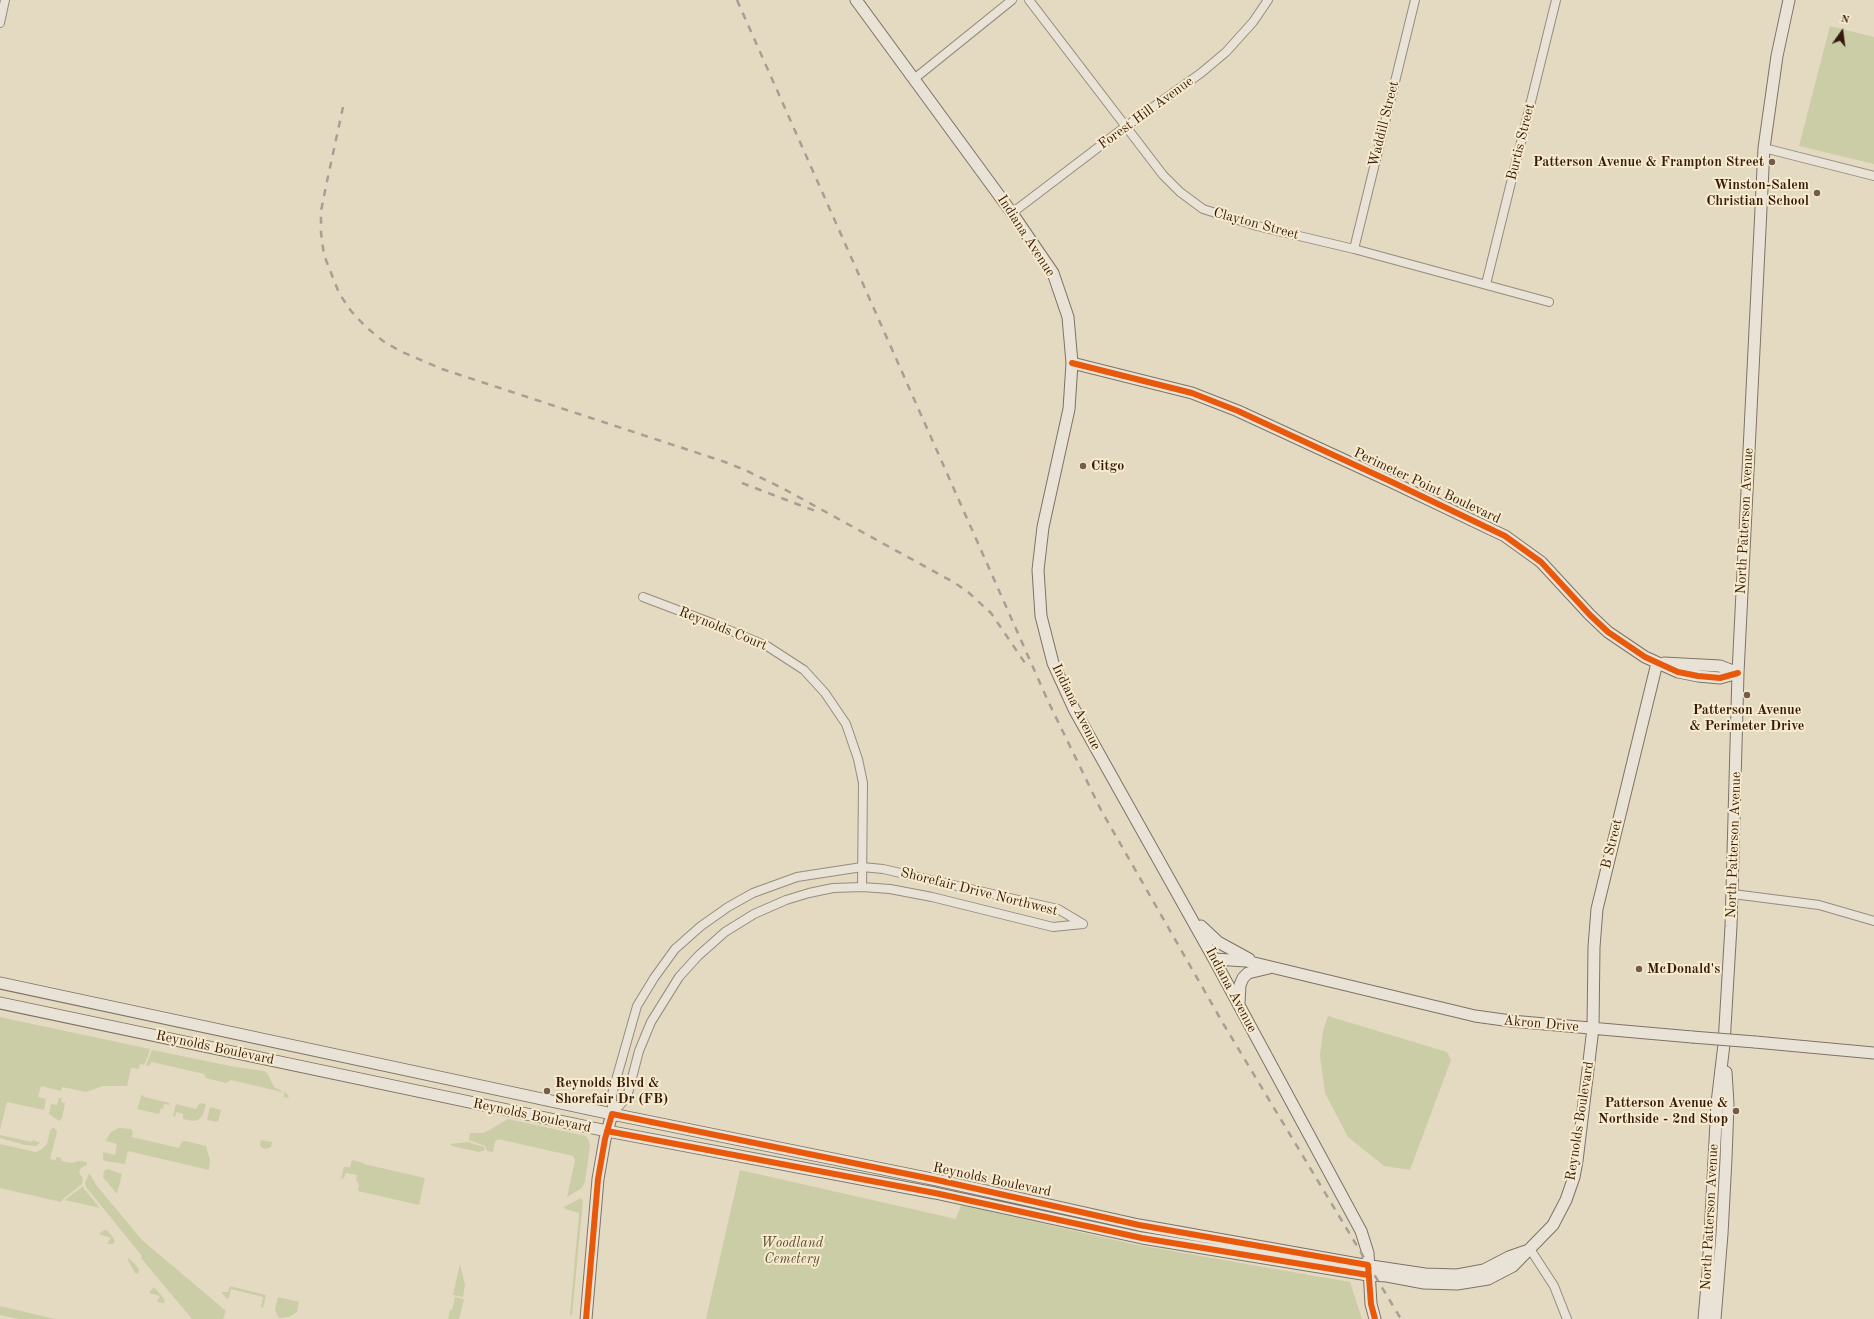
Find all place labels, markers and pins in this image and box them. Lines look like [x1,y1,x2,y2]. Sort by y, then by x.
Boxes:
place label: Patterson Avenue & Frampton Street [1533,154,1764,170]
marker: Patterson Avenue & Frampton Street [1767,157,1777,167]
place label: Winston-Salem Christian School [1706,177,1809,210]
marker: Winston-Salem Christian School [1812,188,1822,198]
place label: Citgo [1091,458,1124,474]
marker: Citgo [1078,461,1088,471]
marker: Patterson Avenue & Perimeter Drive [1742,690,1752,700]
place label: Patterson Avenue & Perimeter Drive [1690,702,1804,734]
place label: McDonald's [1647,961,1720,977]
marker: McDonald's [1634,964,1644,974]
place label: Reynolds Blvd & Shorefair Dr (FB) [555,1075,668,1108]
marker: Reynolds Blvd & Shorefair Dr (FB) [542,1086,552,1096]
place label: Patterson Avenue & Northside - 2nd Stop [1598,1095,1728,1128]
marker: Patterson Avenue & Northside - 2nd Stop [1731,1106,1741,1116]

